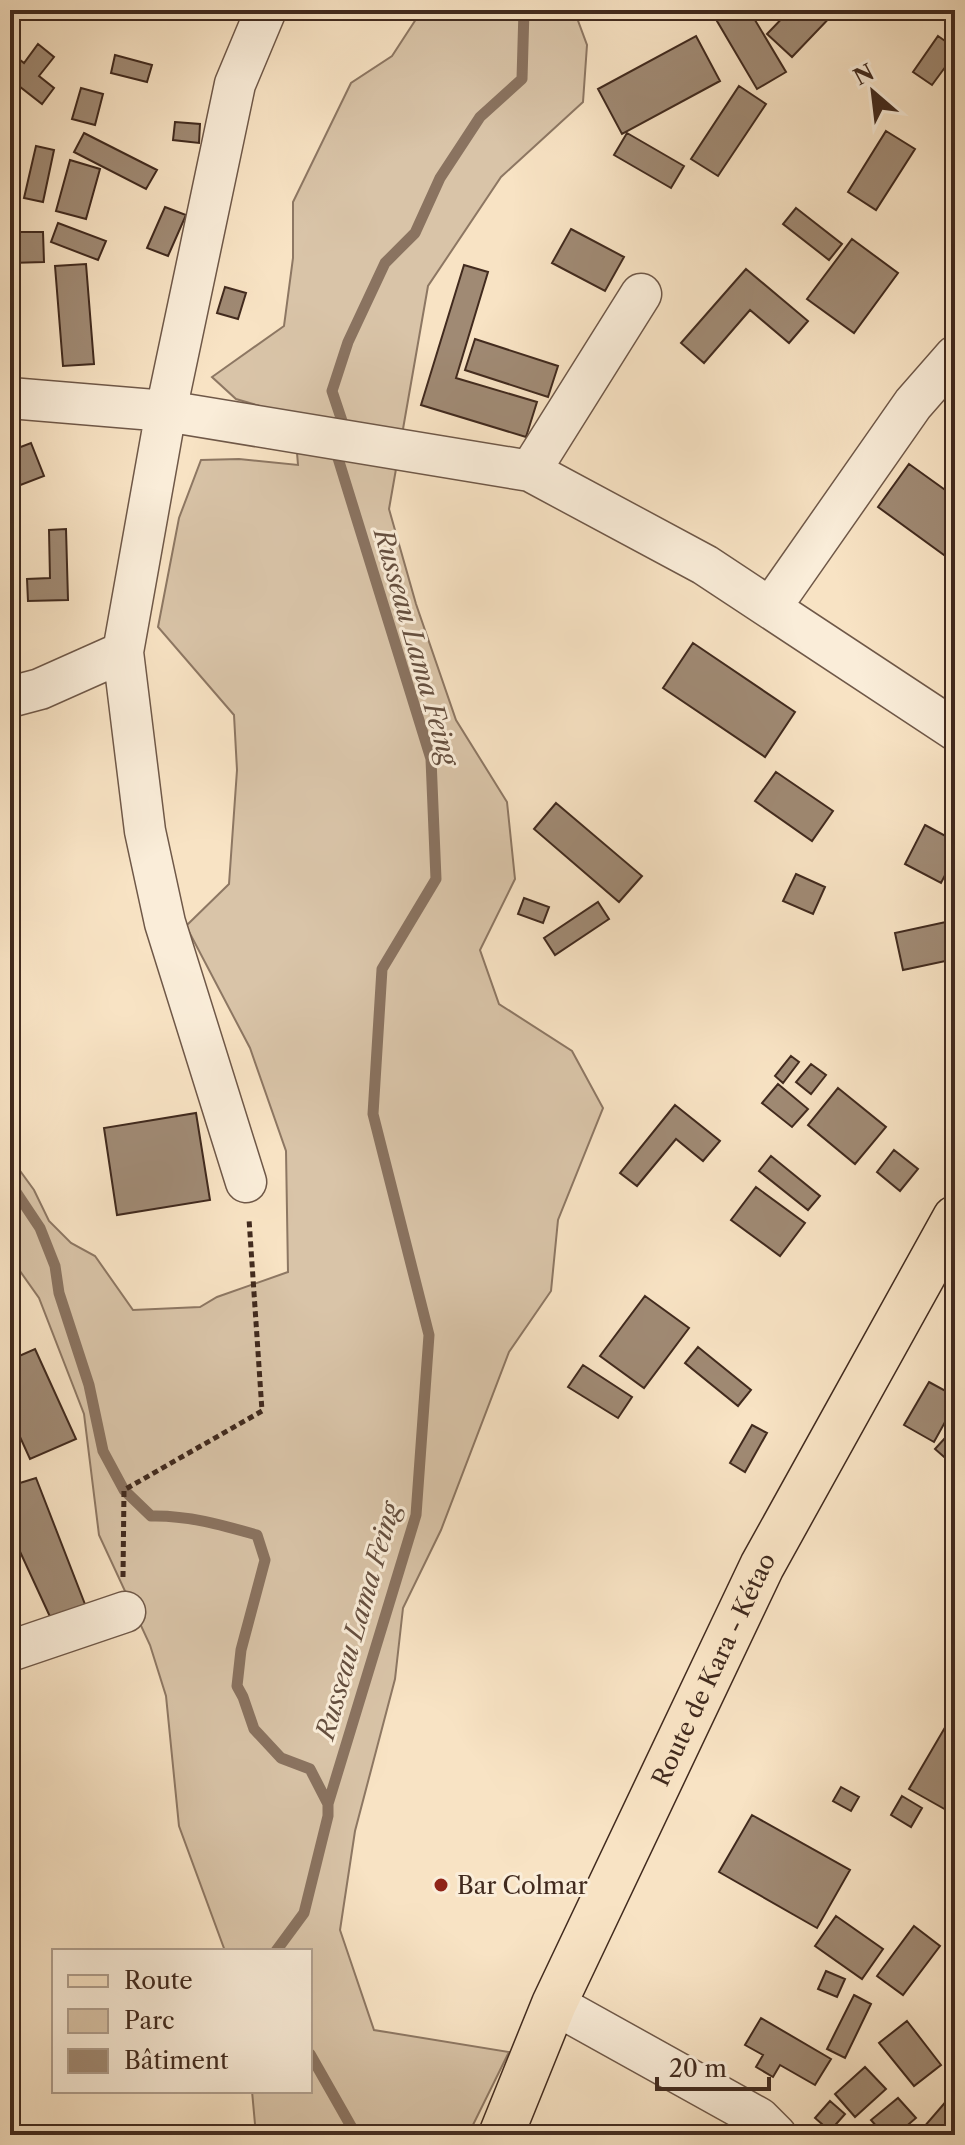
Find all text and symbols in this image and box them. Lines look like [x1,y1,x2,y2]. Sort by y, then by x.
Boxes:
north arrow [833,52,913,132]
text: N [849,58,879,91]
water label: Russeau Lama Feing [366,523,466,772]
water label: Russeau Lama Feing [308,1496,408,1745]
street label: Route de Kara - Kétao [645,1547,781,1790]
place label: Bar Colmar [457,1871,588,1900]
marker: Bar Colmar [432,1876,450,1894]
legend [52,1949,312,2093]
text: Route [124,1966,193,1995]
text: Parc [124,2006,175,2035]
scale bar [657,2041,769,2091]
text: Bâtiment [124,2046,229,2075]
text: 20 m [669,2054,727,2083]

